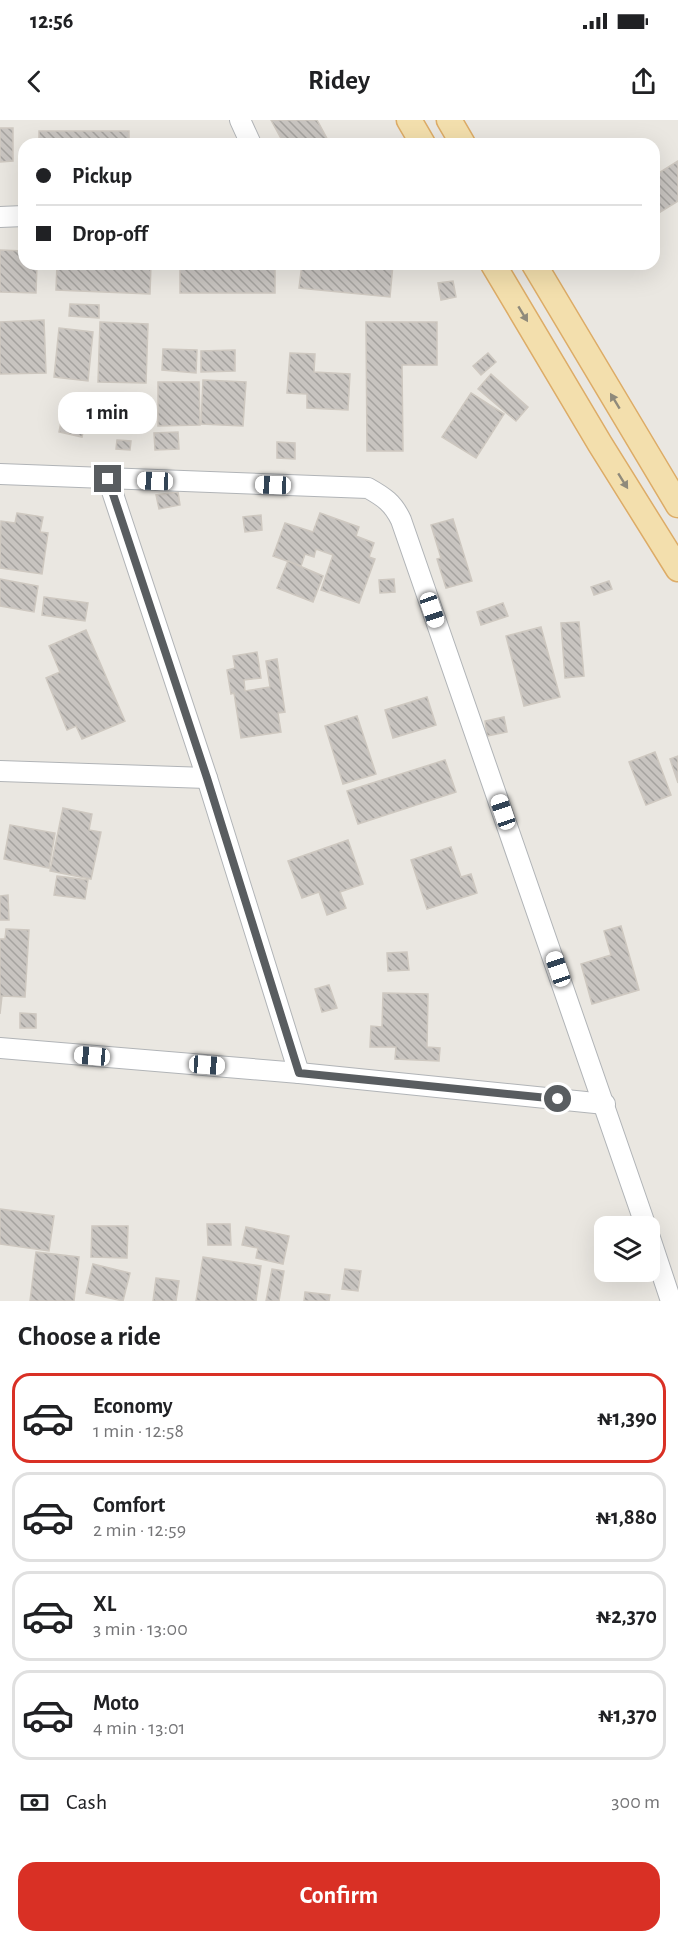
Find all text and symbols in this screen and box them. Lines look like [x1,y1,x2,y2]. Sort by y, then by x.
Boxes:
text: 12:56 [30,10,73,32]
icon: back [18,65,51,98]
icon: share [627,65,660,98]
text: Ridey [308,67,370,94]
text: Pickup [72,165,132,187]
text: Drop-off [72,223,148,245]
one-way arrow [518,306,528,323]
callout: 1 min [58,392,158,434]
one-way arrow [610,393,621,409]
text: 1 min [86,403,129,423]
route end [94,465,121,492]
car [137,471,173,491]
one-way arrow [618,473,629,490]
car [255,475,291,495]
car [418,590,446,630]
car [489,792,517,832]
car [544,949,572,989]
car [73,1045,111,1067]
car [188,1055,226,1075]
route start [544,1085,571,1112]
map controls [594,1216,660,1282]
button: layers [594,1216,660,1282]
text: Choose a ride [18,1323,161,1350]
icon: car [21,1391,75,1445]
text: Economy [93,1395,173,1417]
text: ₦1,390 [597,1407,657,1429]
text: 1 min · 12:58 [93,1421,184,1441]
icon: car [21,1490,75,1544]
text: Comfort [93,1494,165,1516]
text: ₦1,880 [595,1506,657,1528]
text: 2 min · 12:59 [93,1520,186,1540]
icon: car [21,1589,75,1643]
text: XL [93,1593,116,1615]
text: ₦2,370 [596,1605,657,1627]
text: 3 min · 13:00 [93,1619,188,1639]
icon: car [21,1688,75,1742]
text: Moto [93,1692,139,1714]
text: ₦1,370 [598,1704,657,1726]
text: 4 min · 13:01 [93,1718,185,1738]
icon: cash [18,1786,51,1819]
text: Cash [66,1791,107,1813]
text: 300 m [611,1792,660,1812]
button: Confirm [18,1862,660,1931]

